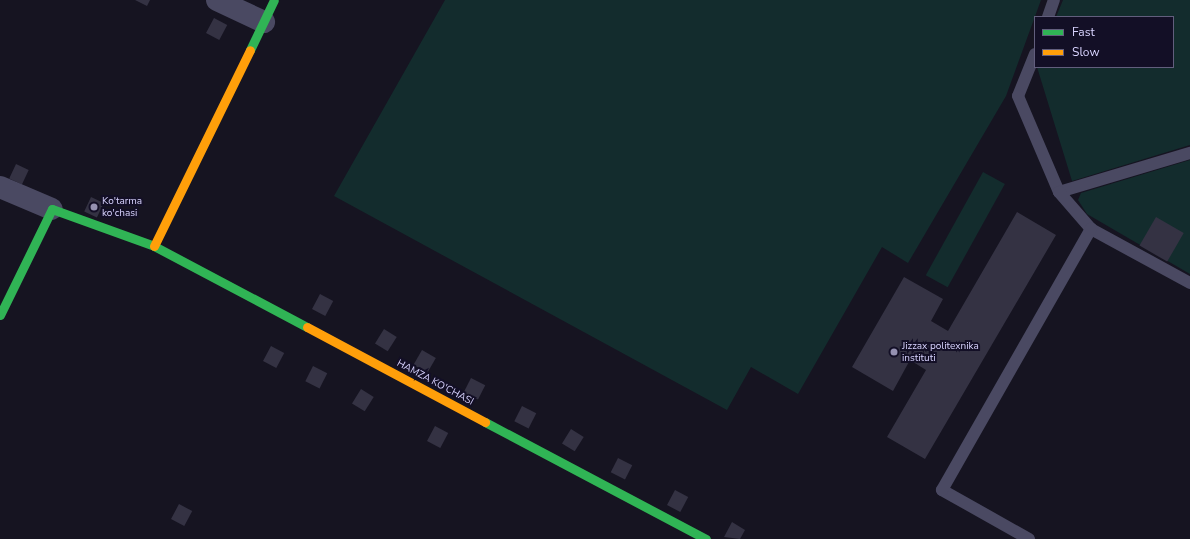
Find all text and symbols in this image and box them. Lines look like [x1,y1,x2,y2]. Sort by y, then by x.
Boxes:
legend [1034,16,1174,68]
text: Fast [1072,24,1095,40]
text: Slow [1072,44,1100,60]
place label: Ko'tarma ko'chasi [102,195,142,218]
marker: Ko'tarma ko'chasi [89,202,99,212]
place label: Jizzax politexnika instituti [902,340,979,364]
marker: Jizzax politexnika instituti [889,347,899,357]
street label: HAMZA KO'CHASI [395,358,475,408]

